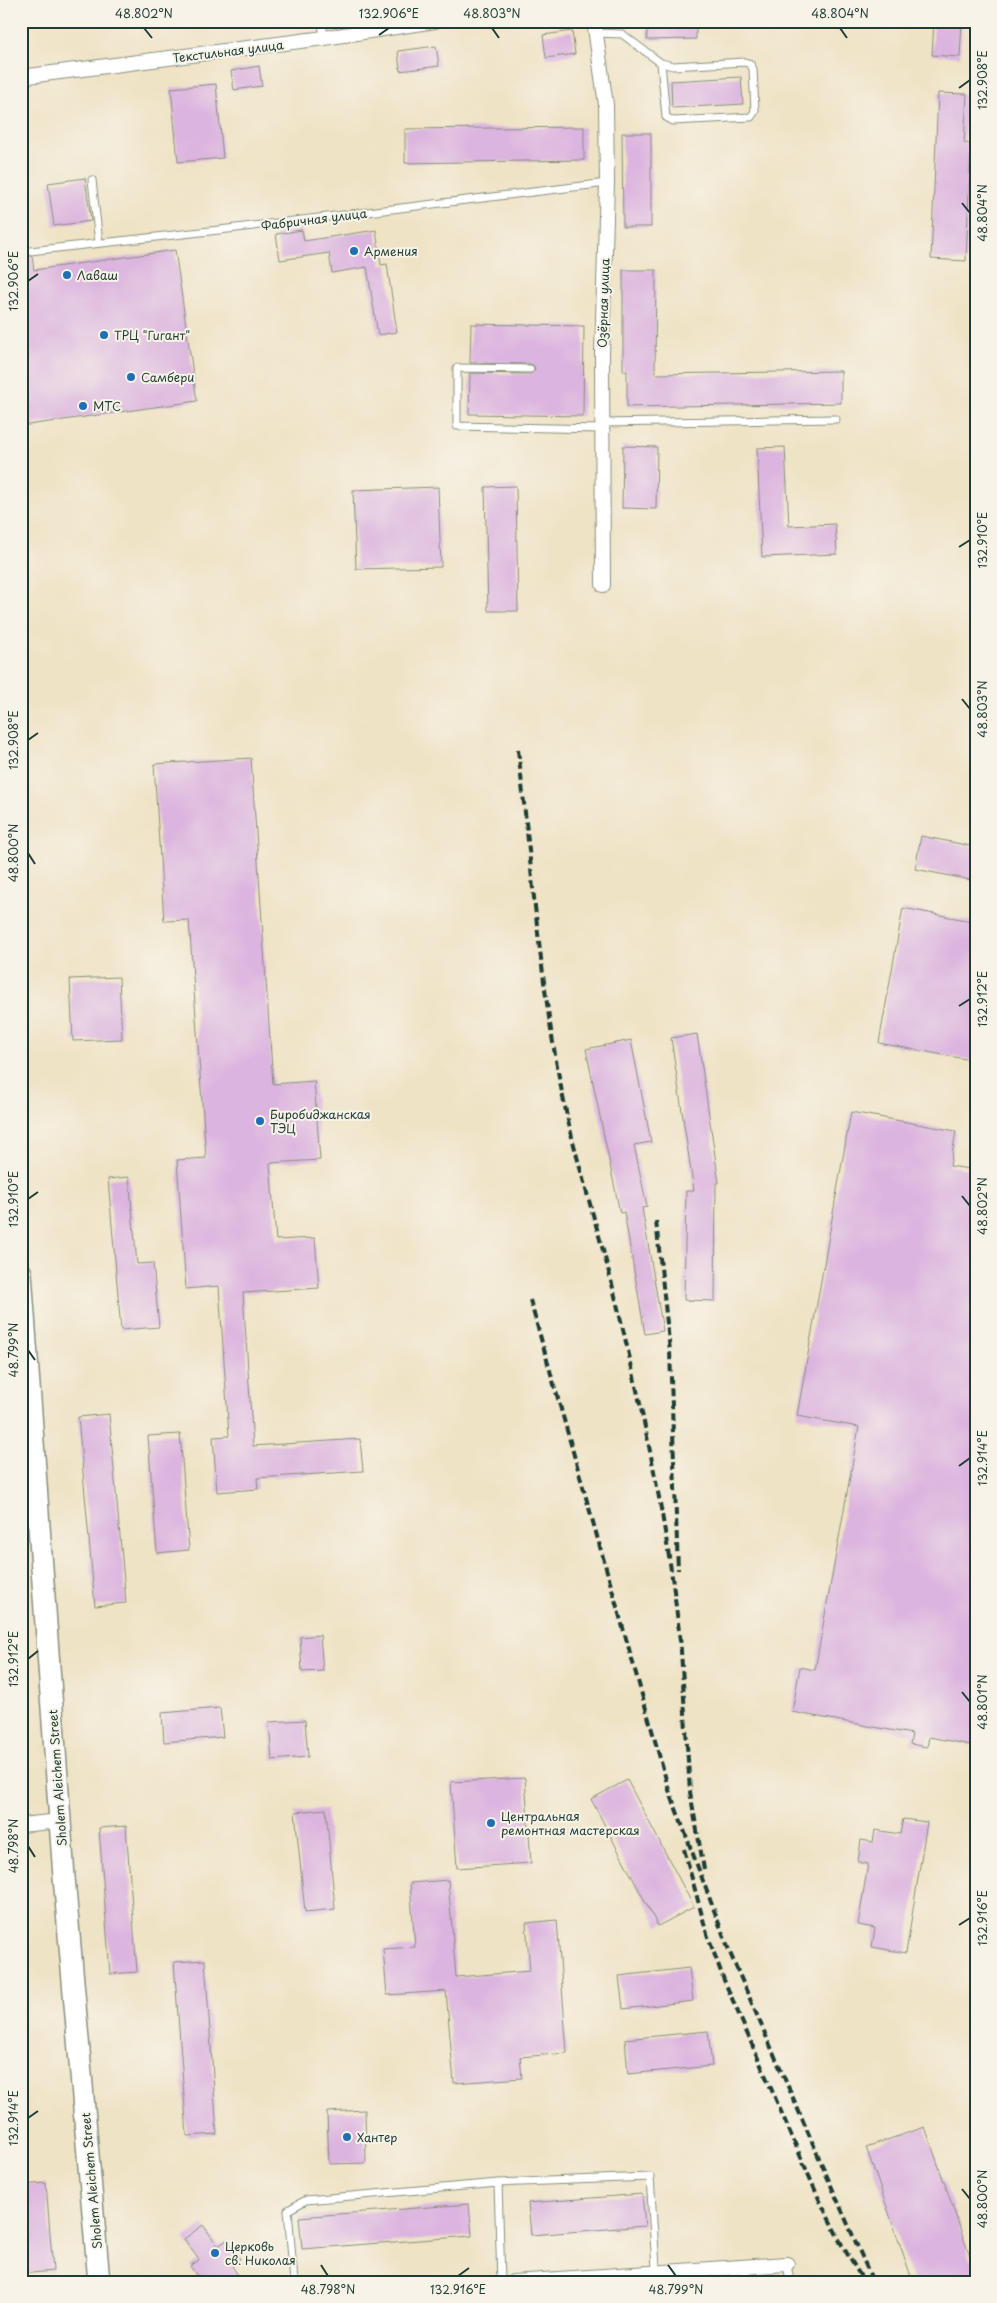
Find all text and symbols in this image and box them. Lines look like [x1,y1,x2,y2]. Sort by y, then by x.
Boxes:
text: 48.802°N [115,4,173,22]
text: 132.906°E [359,4,419,22]
text: 48.803°N [463,4,521,22]
text: 48.804°N [811,4,869,22]
street label: Текстильная улица [172,35,285,67]
text: 132.908°E [973,50,991,110]
text: 48.804°N [973,184,991,242]
street label: Фабричная улица [260,204,368,234]
place label: Армения [364,242,418,260]
marker: Армения [348,245,360,257]
text: 132.906°E [4,251,22,311]
street label: Озёрная улица [592,257,614,348]
place label: Лаваш [77,266,118,284]
marker: Лаваш [61,269,73,281]
place label: ТРЦ "Гигант" [114,326,190,344]
marker: ТРЦ "Гигант" [98,329,110,341]
place label: Самбери [141,368,194,386]
marker: Самбери [125,371,137,383]
place label: МТС [93,397,121,415]
marker: МТС [77,400,89,412]
text: 132.910°E [973,512,991,568]
text: 48.803°N [973,680,991,738]
text: 132.908°E [4,710,22,770]
text: 48.800°N [4,824,22,882]
text: 132.912°E [973,971,991,1027]
place label: Биробиджанская ТЭЦ [270,1105,371,1137]
marker: Биробиджанская ТЭЦ [254,1115,266,1127]
text: 132.910°E [4,1171,22,1227]
text: 48.802°N [973,1177,991,1235]
text: 48.799°N [4,1323,22,1377]
text: 132.914°E [973,1430,991,1486]
text: 132.912°E [4,1631,22,1687]
text: 48.801°N [973,1674,991,1730]
street label: Sholem Aleichem Street [43,1709,71,1847]
place label: Центральная ремонтная мастерская [501,1807,640,1839]
marker: Центральная ремонтная мастерская [485,1817,497,1829]
text: 48.798°N [4,1819,22,1873]
text: 132.916°E [973,1890,991,1946]
text: 132.914°E [4,2090,22,2146]
street label: Sholem Aleichem Street [76,2112,106,2250]
place label: Хантер [357,2128,397,2146]
marker: Хантер [341,2131,353,2143]
text: 48.800°N [973,2170,991,2228]
place label: Церковь св. Николая [225,2237,296,2269]
marker: Церковь св. Николая [209,2247,221,2259]
text: 48.798°N [301,2280,355,2298]
text: 132.916°E [430,2280,486,2298]
text: 48.799°N [649,2280,703,2298]

